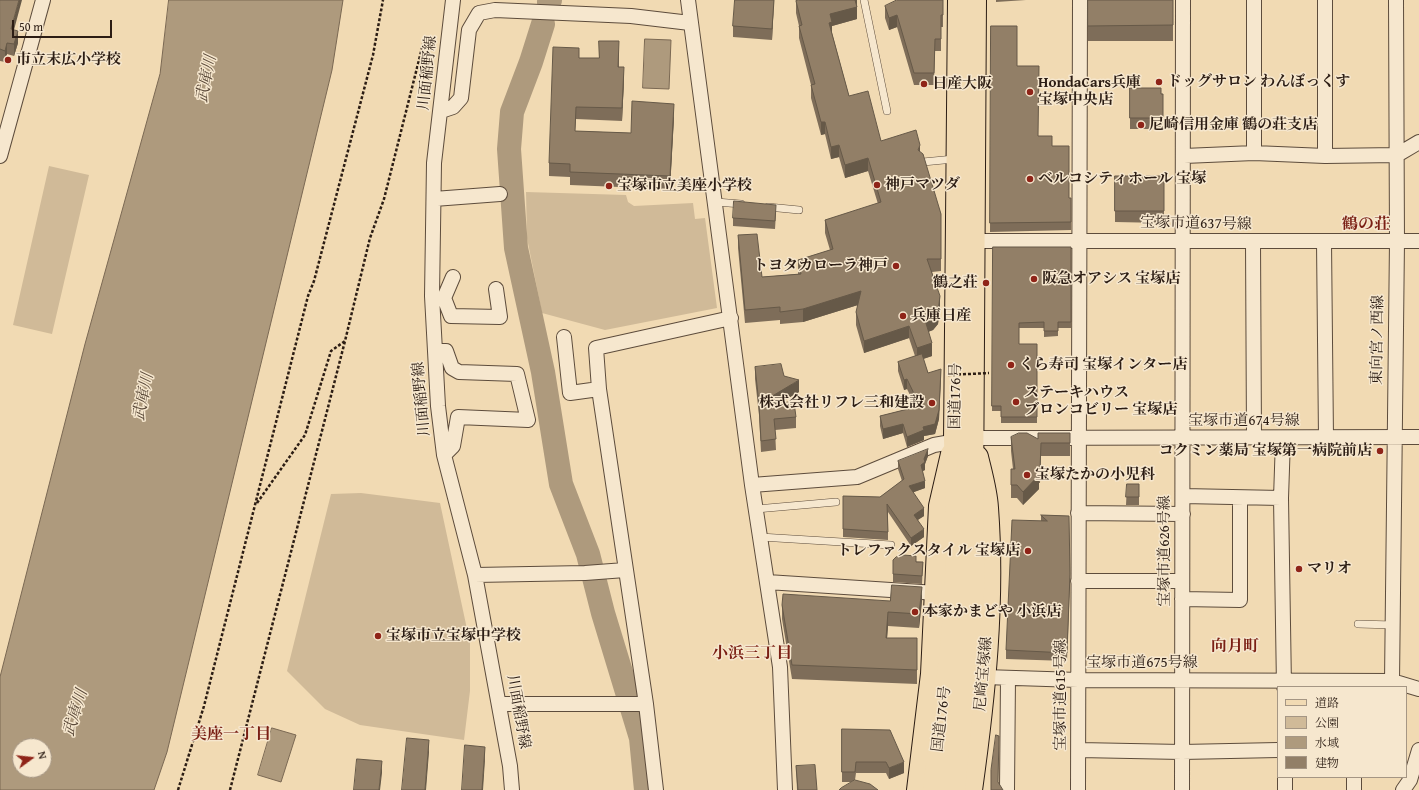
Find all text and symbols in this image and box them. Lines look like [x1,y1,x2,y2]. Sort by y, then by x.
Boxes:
scale bar [14,12,114,38]
text: 50 m [19,18,43,35]
street label: 川面稲野線 [415,35,441,111]
place label: 市立末広小学校 [16,51,121,69]
water label: 武庫川 [193,54,221,104]
marker: 市立末広小学校 [3,55,13,65]
place label: ドッグサロン わんぼっくす [1167,73,1350,91]
place label: HondaCars兵庫 宝塚中央店 [1038,74,1141,109]
place label: 日産大阪 [932,75,992,93]
marker: ドッグサロン わんぼっくす [1154,77,1164,87]
marker: 日産大阪 [919,79,929,89]
marker: HondaCars兵庫 宝塚中央店 [1025,87,1035,97]
place label: 尼崎信用金庫 鶴の荘支店 [1149,116,1317,134]
marker: 尼崎信用金庫 鶴の荘支店 [1136,120,1146,130]
place label: ベルコシティホール 宝塚 [1038,170,1206,188]
marker: ベルコシティホール 宝塚 [1025,174,1035,184]
place label: 神戸マツダ [885,176,960,194]
place label: 宝塚市立美座小学校 [617,177,752,195]
marker: 神戸マツダ [872,180,882,190]
marker: 宝塚市立美座小学校 [604,181,614,191]
street label: 宝塚市道637号線 [1140,214,1252,234]
district label: 鶴の荘 [1342,215,1390,235]
place label: トヨタカローラ神戸 [753,257,888,275]
marker: トヨタカローラ神戸 [891,261,901,271]
place label: 阪急オアシス 宝塚店 [1042,270,1180,288]
place label: 鶴之荘 [933,274,978,292]
marker: 阪急オアシス 宝塚店 [1029,274,1039,284]
marker: 鶴之荘 [981,278,991,288]
street label: 東向宮ノ西線 [1368,295,1388,385]
place label: 兵庫日産 [911,307,971,325]
marker: 兵庫日産 [898,311,908,321]
place label: くら寿司 宝塚インター店 [1019,356,1187,374]
marker: くら寿司 宝塚インター店 [1006,360,1016,370]
street label: 川面稲野線 [410,361,434,437]
street label: 国道176号 [946,363,966,429]
water label: 武庫川 [130,372,158,422]
place label: ステーキハウス ブロンコビリー 宝塚店 [1024,384,1177,419]
place label: 株式会社リフレ三和建設 [759,394,924,412]
marker: ステーキハウス ブロンコビリー 宝塚店 [1011,397,1021,407]
marker: 株式会社リフレ三和建設 [927,398,937,408]
street label: 宝塚市道674号線 [1188,412,1300,430]
place label: コクミン薬局 宝塚第一病院前店 [1159,442,1372,460]
marker: コクミン薬局 宝塚第一病院前店 [1375,446,1385,456]
place label: 宝塚たかの小児科 [1035,466,1155,484]
marker: 宝塚たかの小児科 [1022,470,1032,480]
street label: 宝塚市道626号線 [1156,495,1174,607]
place label: トレファクスタイル 宝塚店 [837,542,1020,560]
marker: トレファクスタイル 宝塚店 [1023,546,1033,556]
place label: マリオ [1307,560,1352,578]
marker: マリオ [1294,564,1304,574]
place label: 本家かまどや 小浜店 [923,603,1061,621]
marker: 本家かまどや 小浜店 [910,607,920,617]
place label: 宝塚市立宝塚中学校 [386,627,521,645]
marker: 宝塚市立宝塚中学校 [373,631,383,641]
street label: 尼崎宝塚線 [972,636,996,712]
district label: 向月町 [1211,637,1259,657]
street label: 宝塚市道615号線 [1052,639,1070,751]
district label: 小浜三丁目 [712,644,792,664]
street label: 宝塚市道675号線 [1086,654,1198,672]
street label: 川面稲野線 [503,674,533,750]
street label: 国道176号 [929,685,955,753]
legend [1277,686,1407,778]
water label: 武庫川 [60,687,92,739]
text: 道路 [1315,694,1339,711]
text: 公園 [1315,714,1339,731]
district label: 美座一丁目 [191,725,271,745]
text: 水域 [1315,734,1339,751]
north arrow [12,738,52,778]
text: N [34,750,51,761]
text: 建物 [1315,754,1339,771]

